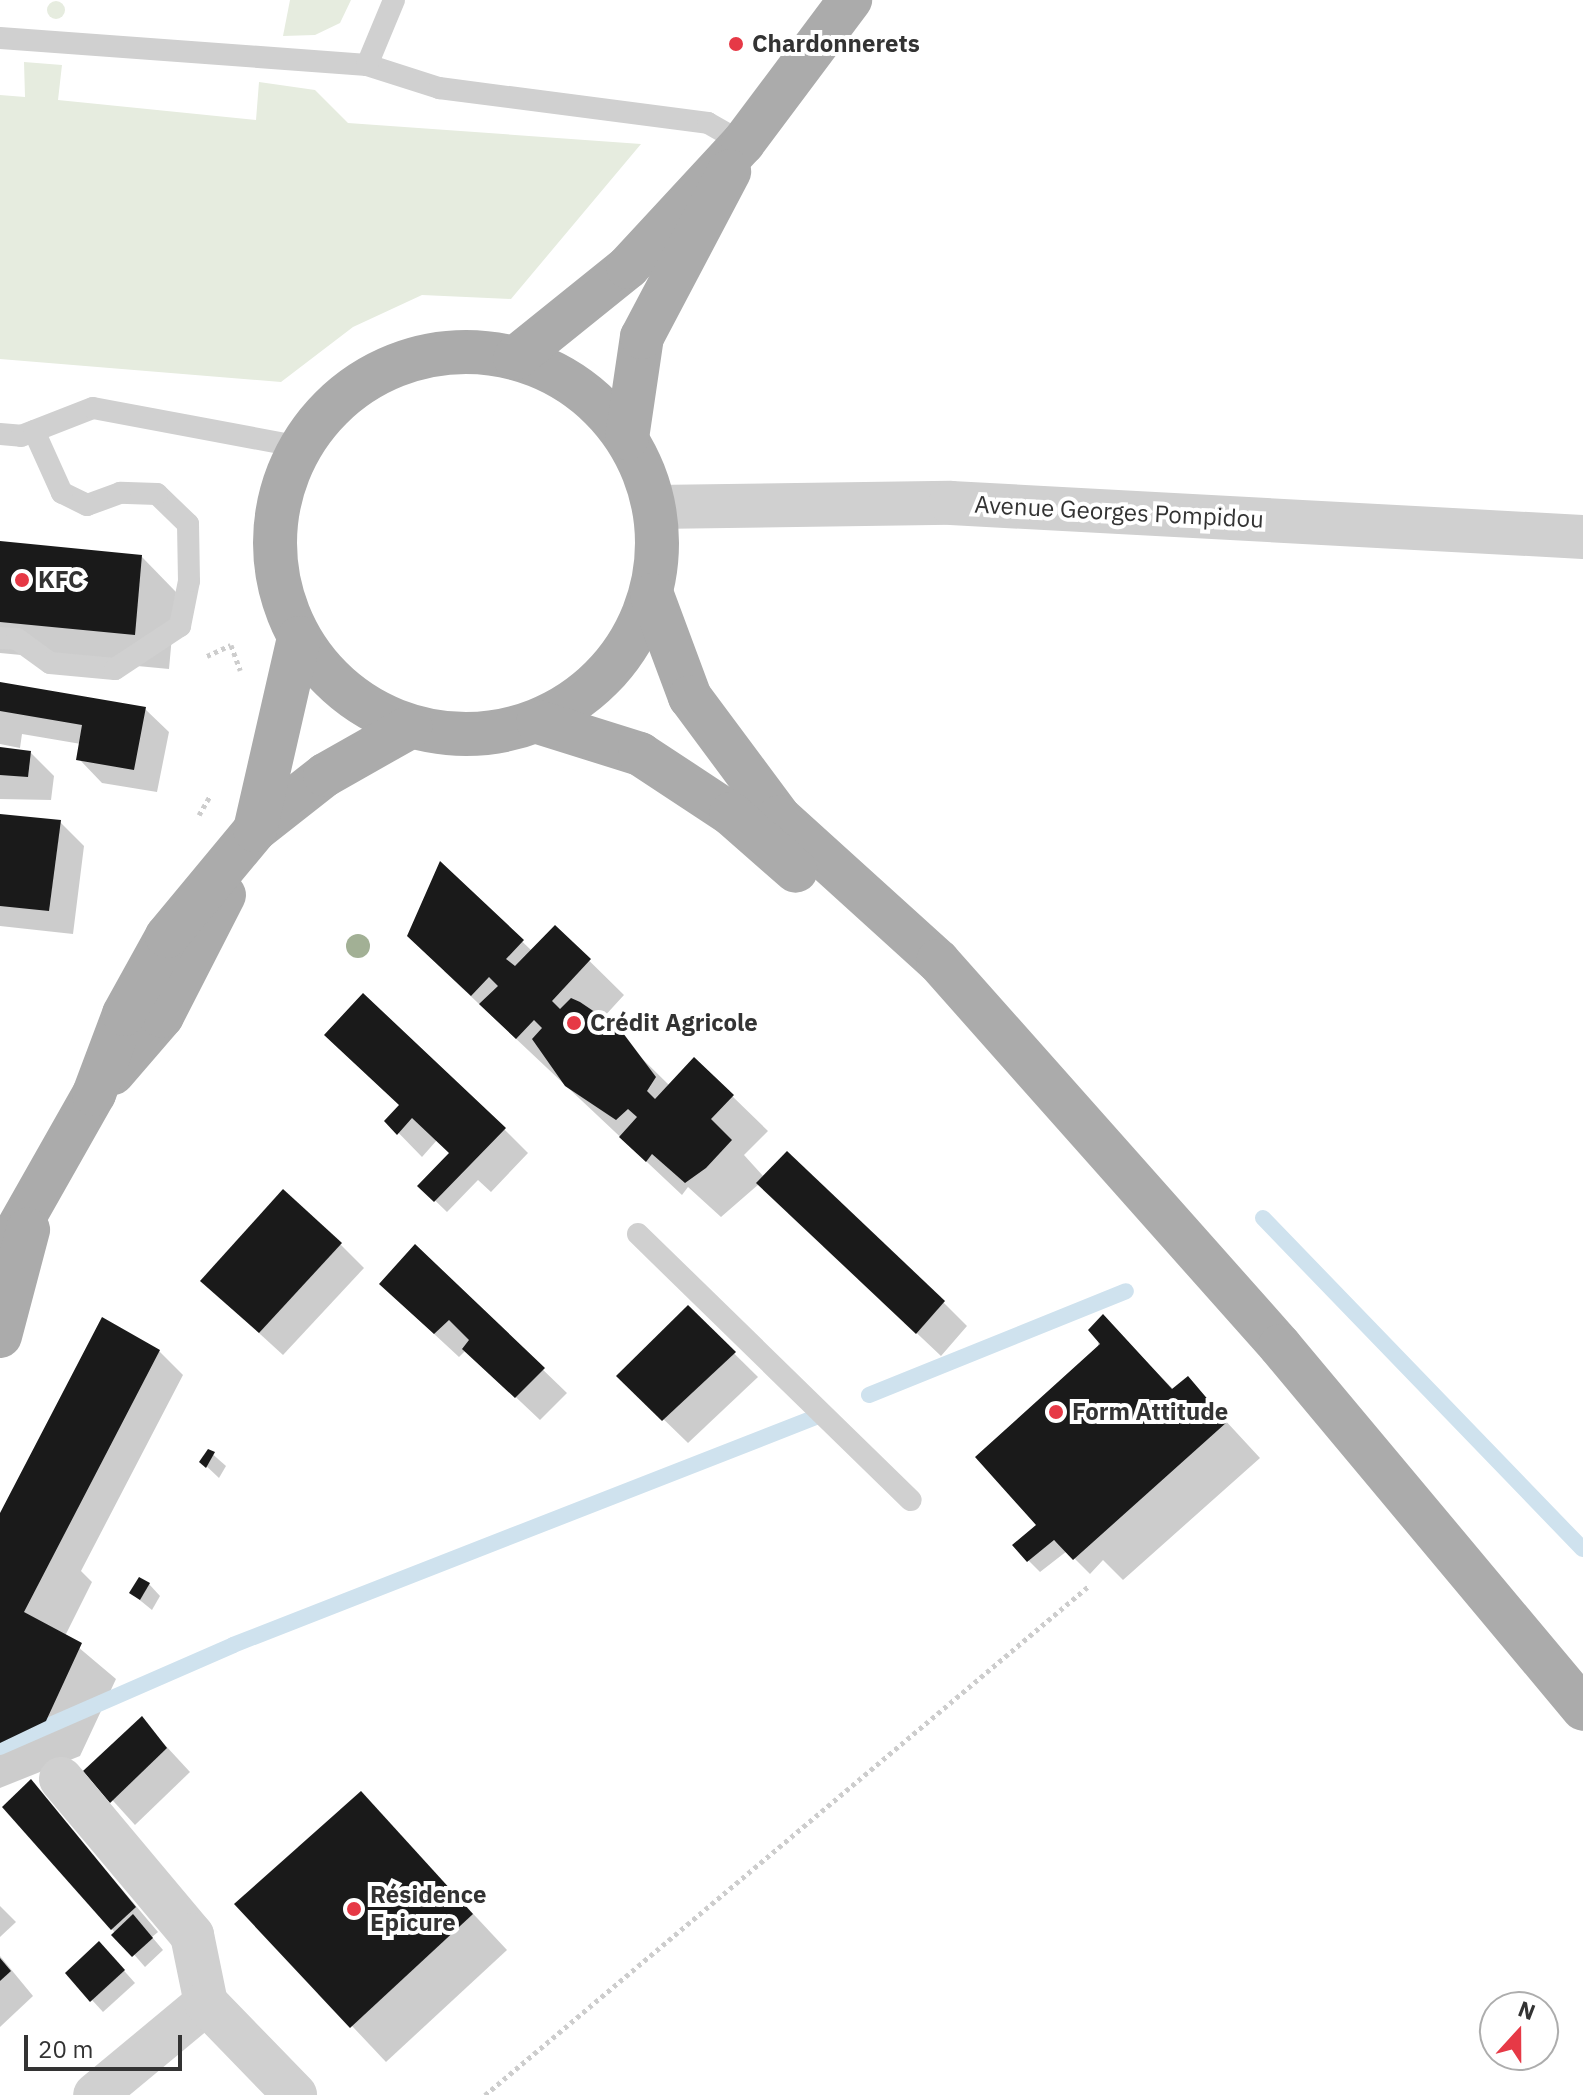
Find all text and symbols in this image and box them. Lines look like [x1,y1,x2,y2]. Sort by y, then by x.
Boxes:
place label: Chardonnerets [752,30,920,58]
marker: Chardonnerets [727,35,745,53]
street label: Avenue Georges Pompidou [974,490,1264,534]
place label: KFC [38,566,84,594]
marker: KFC [13,571,31,589]
place label: Crédit Agricole [590,1009,758,1037]
marker: Crédit Agricole [565,1014,583,1032]
place label: Form Attitude [1072,1398,1228,1426]
marker: Form Attitude [1047,1403,1065,1421]
place label: Résidence Epicure [370,1881,486,1937]
marker: Résidence Epicure [345,1900,363,1918]
north arrow [1479,1991,1559,2071]
text: N [1514,1994,1540,2026]
scale bar [28,2019,186,2069]
text: 20 m [38,2033,93,2065]

